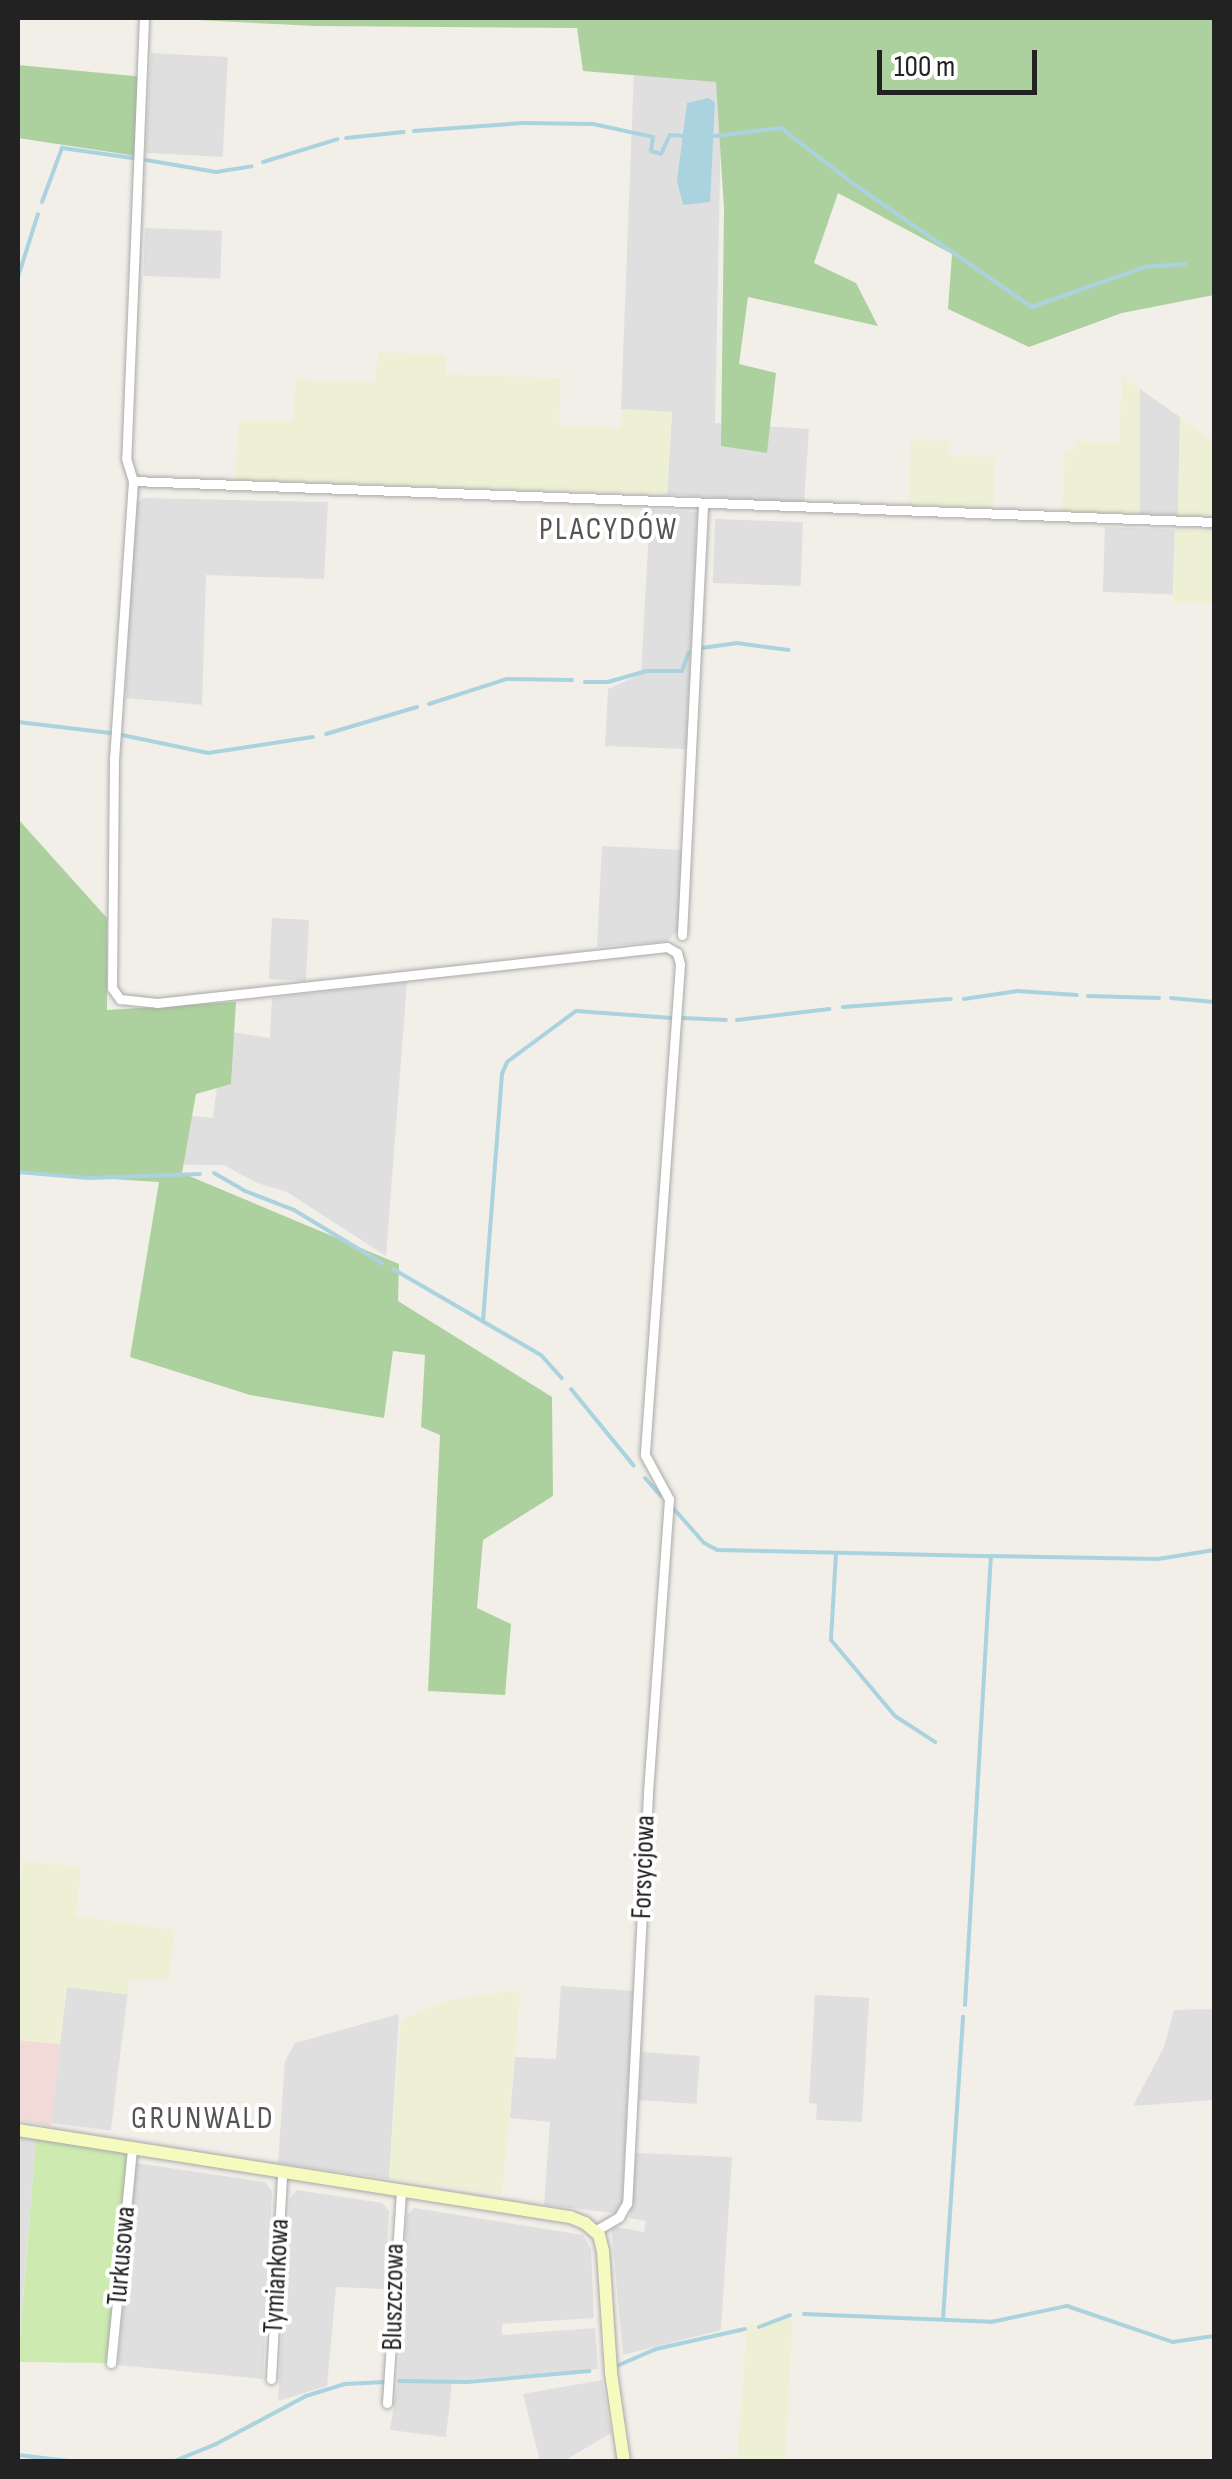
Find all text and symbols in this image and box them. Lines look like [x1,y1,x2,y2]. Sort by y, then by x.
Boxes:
scale bar [882,30,1042,92]
text: 100 m [894,49,955,85]
district label: PLACYDÓW [539,511,679,549]
street label: Forsycjowa [625,1815,663,1919]
district label: GRUNWALD [131,2100,275,2138]
street label: Turkusowa [101,2205,143,2307]
street label: Tymiankowa [257,2218,297,2334]
street label: Bluszczowa [376,2243,412,2351]

